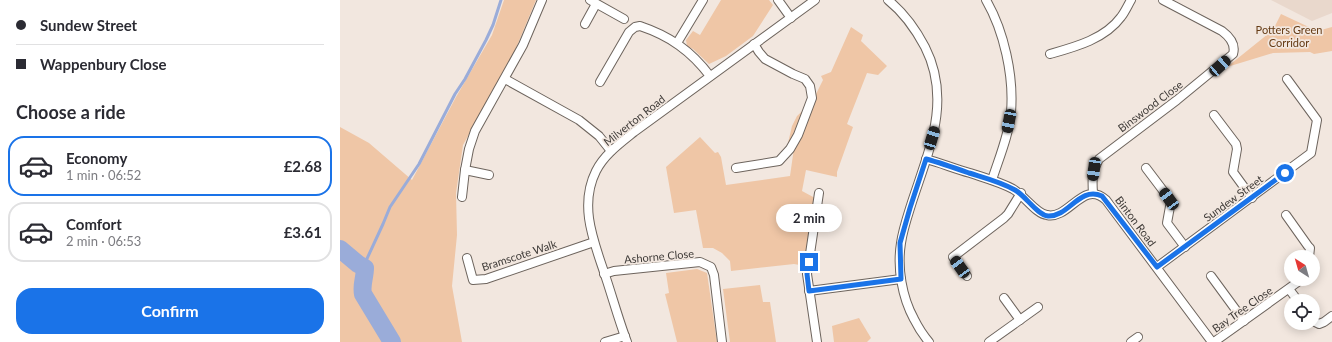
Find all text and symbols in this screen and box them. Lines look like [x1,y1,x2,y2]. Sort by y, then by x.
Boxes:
text: Sundew Street [40,16,137,34]
park label: Potters Green Corridor [1256,23,1322,49]
car [1207,54,1233,78]
text: Wappenbury Close [40,55,167,73]
street label: Binswood Close [1115,77,1185,134]
street label: Milverton Road [601,92,667,148]
text: Choose a ride [16,101,125,123]
car [1001,108,1017,134]
car [923,125,941,151]
icon: car [18,148,54,184]
text: Economy [66,149,127,167]
car [1086,156,1102,182]
text: £2.68 [284,157,322,175]
route start [1276,164,1294,182]
text: 1 min · 06:52 [66,167,141,183]
street label: Sundew Street [1201,172,1265,224]
car [1157,186,1181,212]
street label: Binton Road [1113,193,1159,249]
callout: 2 min [776,204,842,232]
text: 2 min [793,210,825,226]
icon: car [18,214,54,250]
text: Comfort [66,215,122,233]
text: £3.61 [284,223,322,241]
text: 2 min · 06:53 [66,233,141,249]
street label: Bramscote Walk [480,237,559,273]
street label: Ashorne Close [624,246,695,266]
north arrow [1284,250,1320,286]
map controls [1284,250,1320,330]
route end [800,253,818,271]
car [948,254,972,280]
street label: Bay Tree Close [1209,283,1275,335]
button: Confirm [16,288,324,334]
button: locate [1284,294,1320,330]

